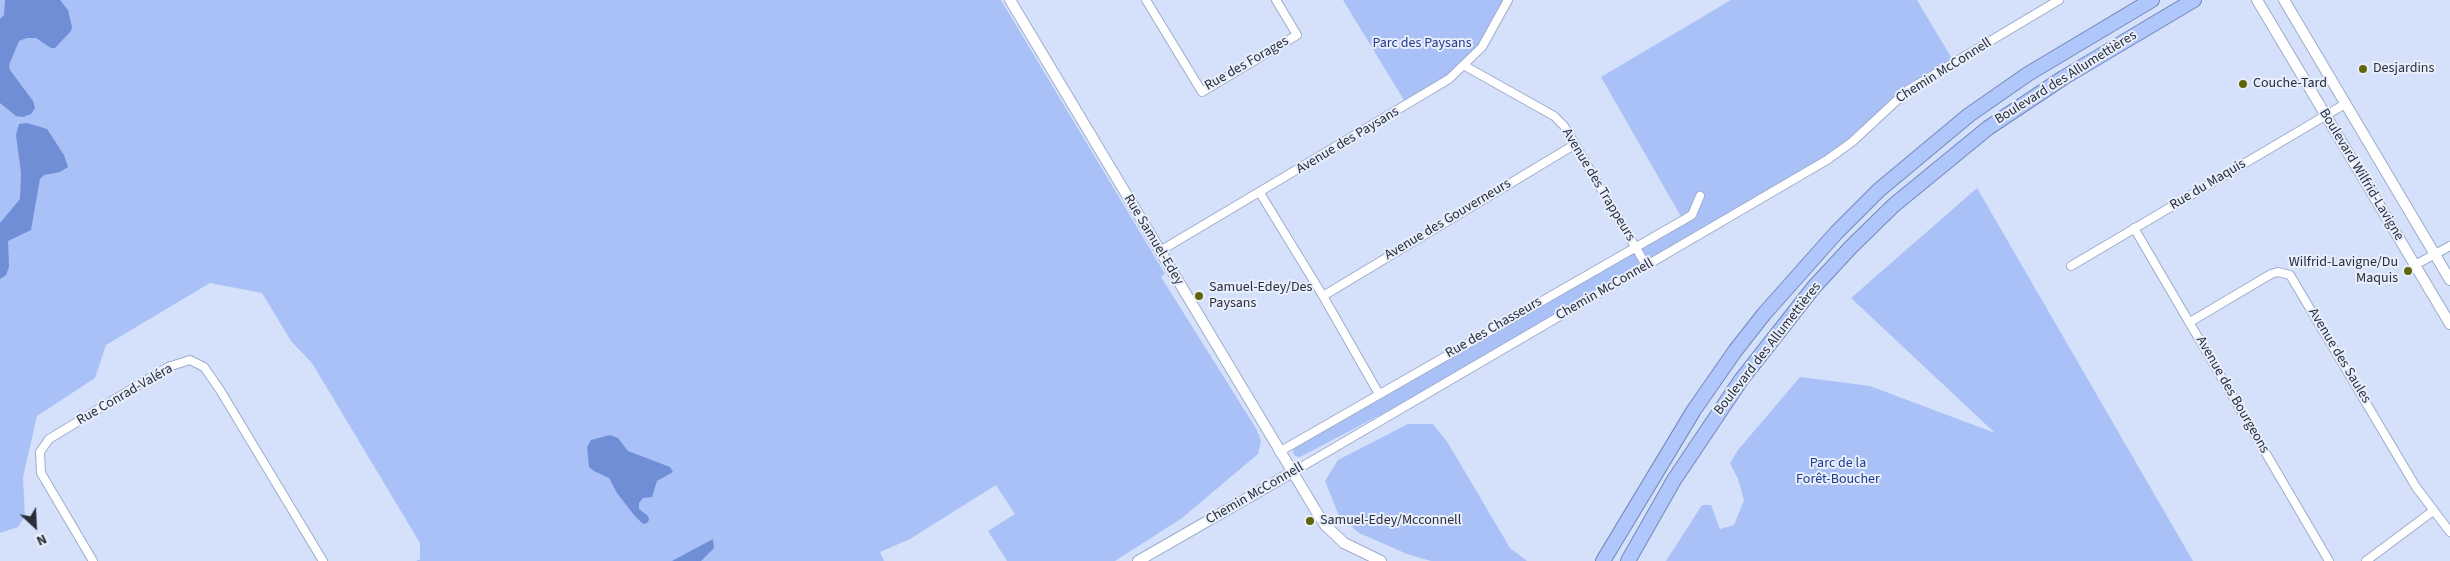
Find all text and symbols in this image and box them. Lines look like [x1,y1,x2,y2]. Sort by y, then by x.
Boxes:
street label: Boulevard des Allumettières [1992,27,2140,129]
street label: Rue des Forages [1202,33,1292,95]
street label: Chemin McConnell [1893,35,1995,107]
park label: Parc des Paysans [1372,36,1472,52]
place label: Desjardins [2373,61,2434,77]
marker: Desjardins [2357,63,2369,75]
place label: Couche-Tard [2253,76,2327,92]
marker: Couche-Tard [2237,78,2249,90]
street label: Avenue des Paysans [1294,104,1402,178]
street label: Boulevard Wilfrid-Lavigne [2315,106,2407,244]
street label: Avenue des Trappeurs [1558,126,1638,244]
street label: Rue du Maquis [2167,156,2249,214]
street label: Avenue des Gouverneurs [1382,176,1514,264]
street label: Rue Samuel-Edey [1119,192,1187,288]
street label: Chemin McConnell [1553,255,1657,325]
place label: Wilfrid-Lavigne/Du Maquis [2289,255,2398,288]
marker: Wilfrid-Lavigne/Du Maquis [2402,265,2414,277]
street label: Boulevard des Allumettières [1711,279,1825,419]
place label: Samuel-Edey/Des Paysans [1209,280,1312,312]
marker: Samuel-Edey/Des Paysans [1193,290,1205,302]
street label: Rue des Chasseurs [1443,294,1545,362]
street label: Avenue des Saules [2304,305,2374,407]
street label: Avenue des Bourgeons [2192,333,2272,457]
street label: Rue Conrad-Valéra [74,361,176,429]
park label: Parc de la Forêt-Boucher [1796,456,1880,488]
street label: Chemin McConnell [1203,459,1307,529]
north arrow [10,501,60,551]
place label: Samuel-Edey/Mcconnell [1320,513,1461,529]
marker: Samuel-Edey/Mcconnell [1304,515,1316,527]
text: N [33,529,50,551]

